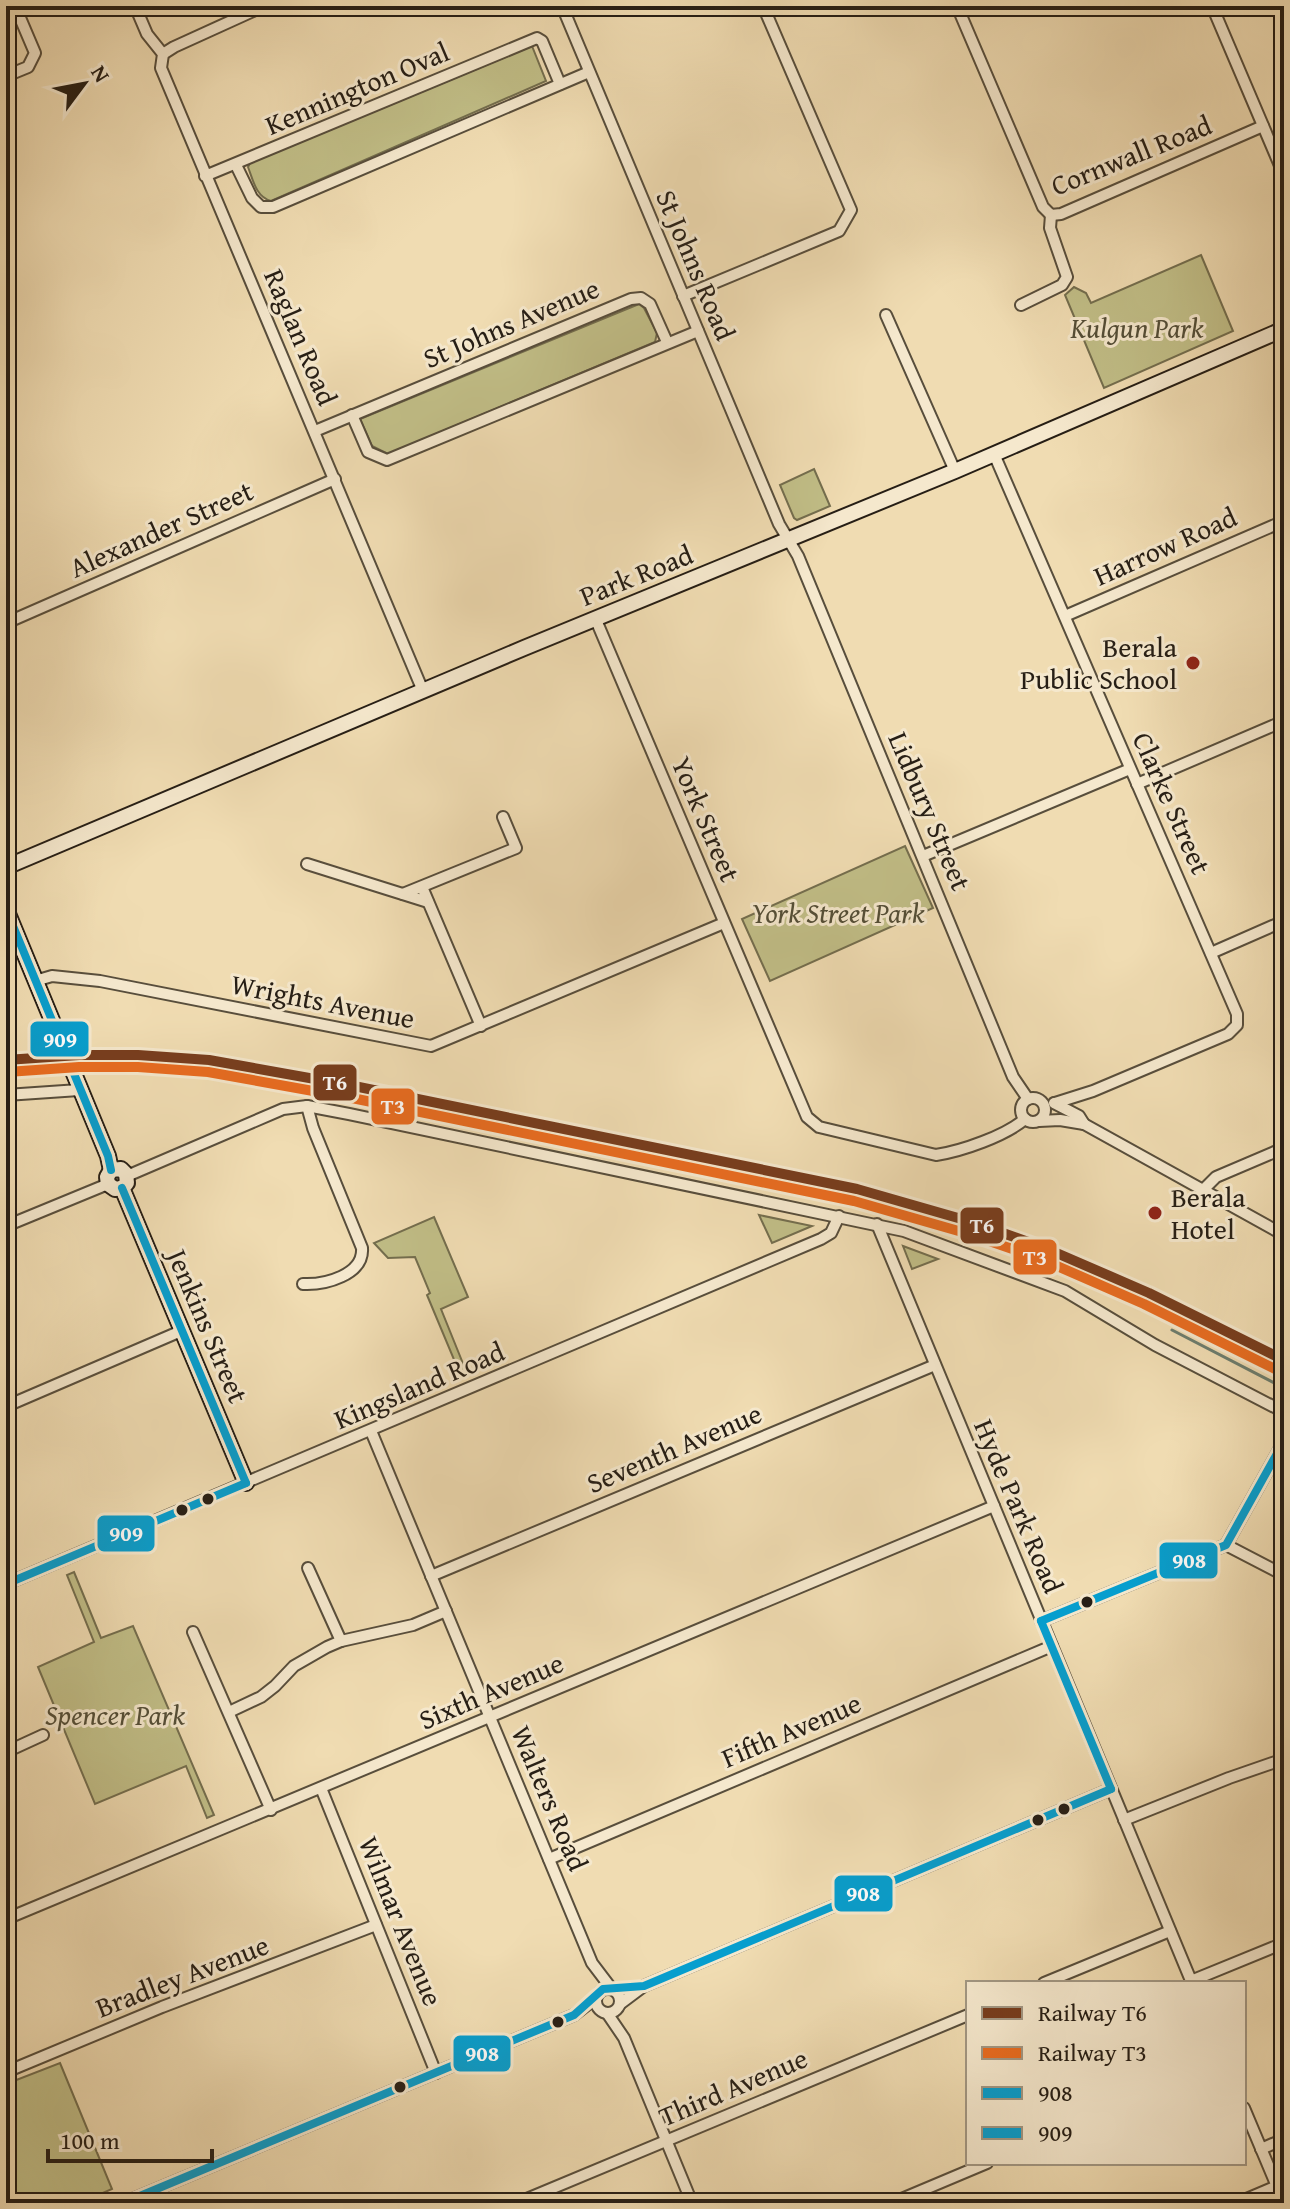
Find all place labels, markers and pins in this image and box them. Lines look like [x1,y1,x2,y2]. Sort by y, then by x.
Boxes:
place label: Berala Public School [1020,626,1178,699]
marker: Berala Public School [1184,654,1202,672]
place label: Berala Hotel [1171,1176,1246,1249]
marker: Berala Hotel [1146,1204,1164,1222]
unlabelled marker [200,1491,216,1507]
unlabelled marker [174,1502,190,1518]
unlabelled marker [1079,1594,1095,1610]
unlabelled marker [1056,1801,1072,1817]
unlabelled marker [1030,1812,1046,1828]
unlabelled marker [550,2014,566,2030]
unlabelled marker [392,2079,408,2095]

